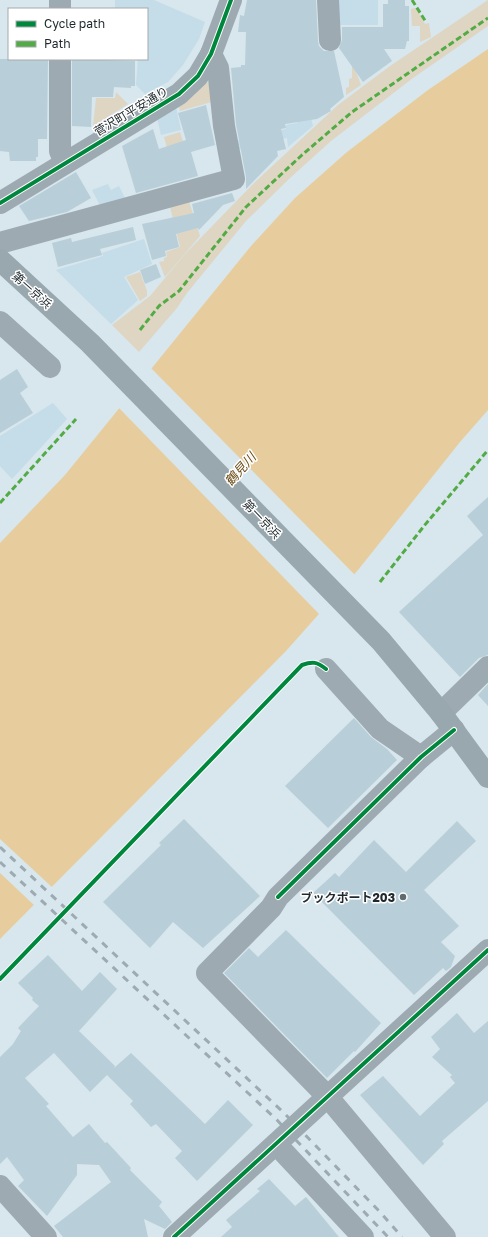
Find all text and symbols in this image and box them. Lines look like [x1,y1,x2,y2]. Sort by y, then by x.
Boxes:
legend [8,8,148,60]
text: Cycle path [44,16,105,31]
text: Path [44,36,71,51]
street label: 菅沢町平安通り [91,83,171,139]
street label: 第一京浜 [9,268,55,312]
water label: 鶴見川 [221,448,260,489]
street label: 第一京浜 [240,497,284,541]
place label: ブックポート203 [301,890,395,905]
marker: ブックポート203 [398,892,408,902]

